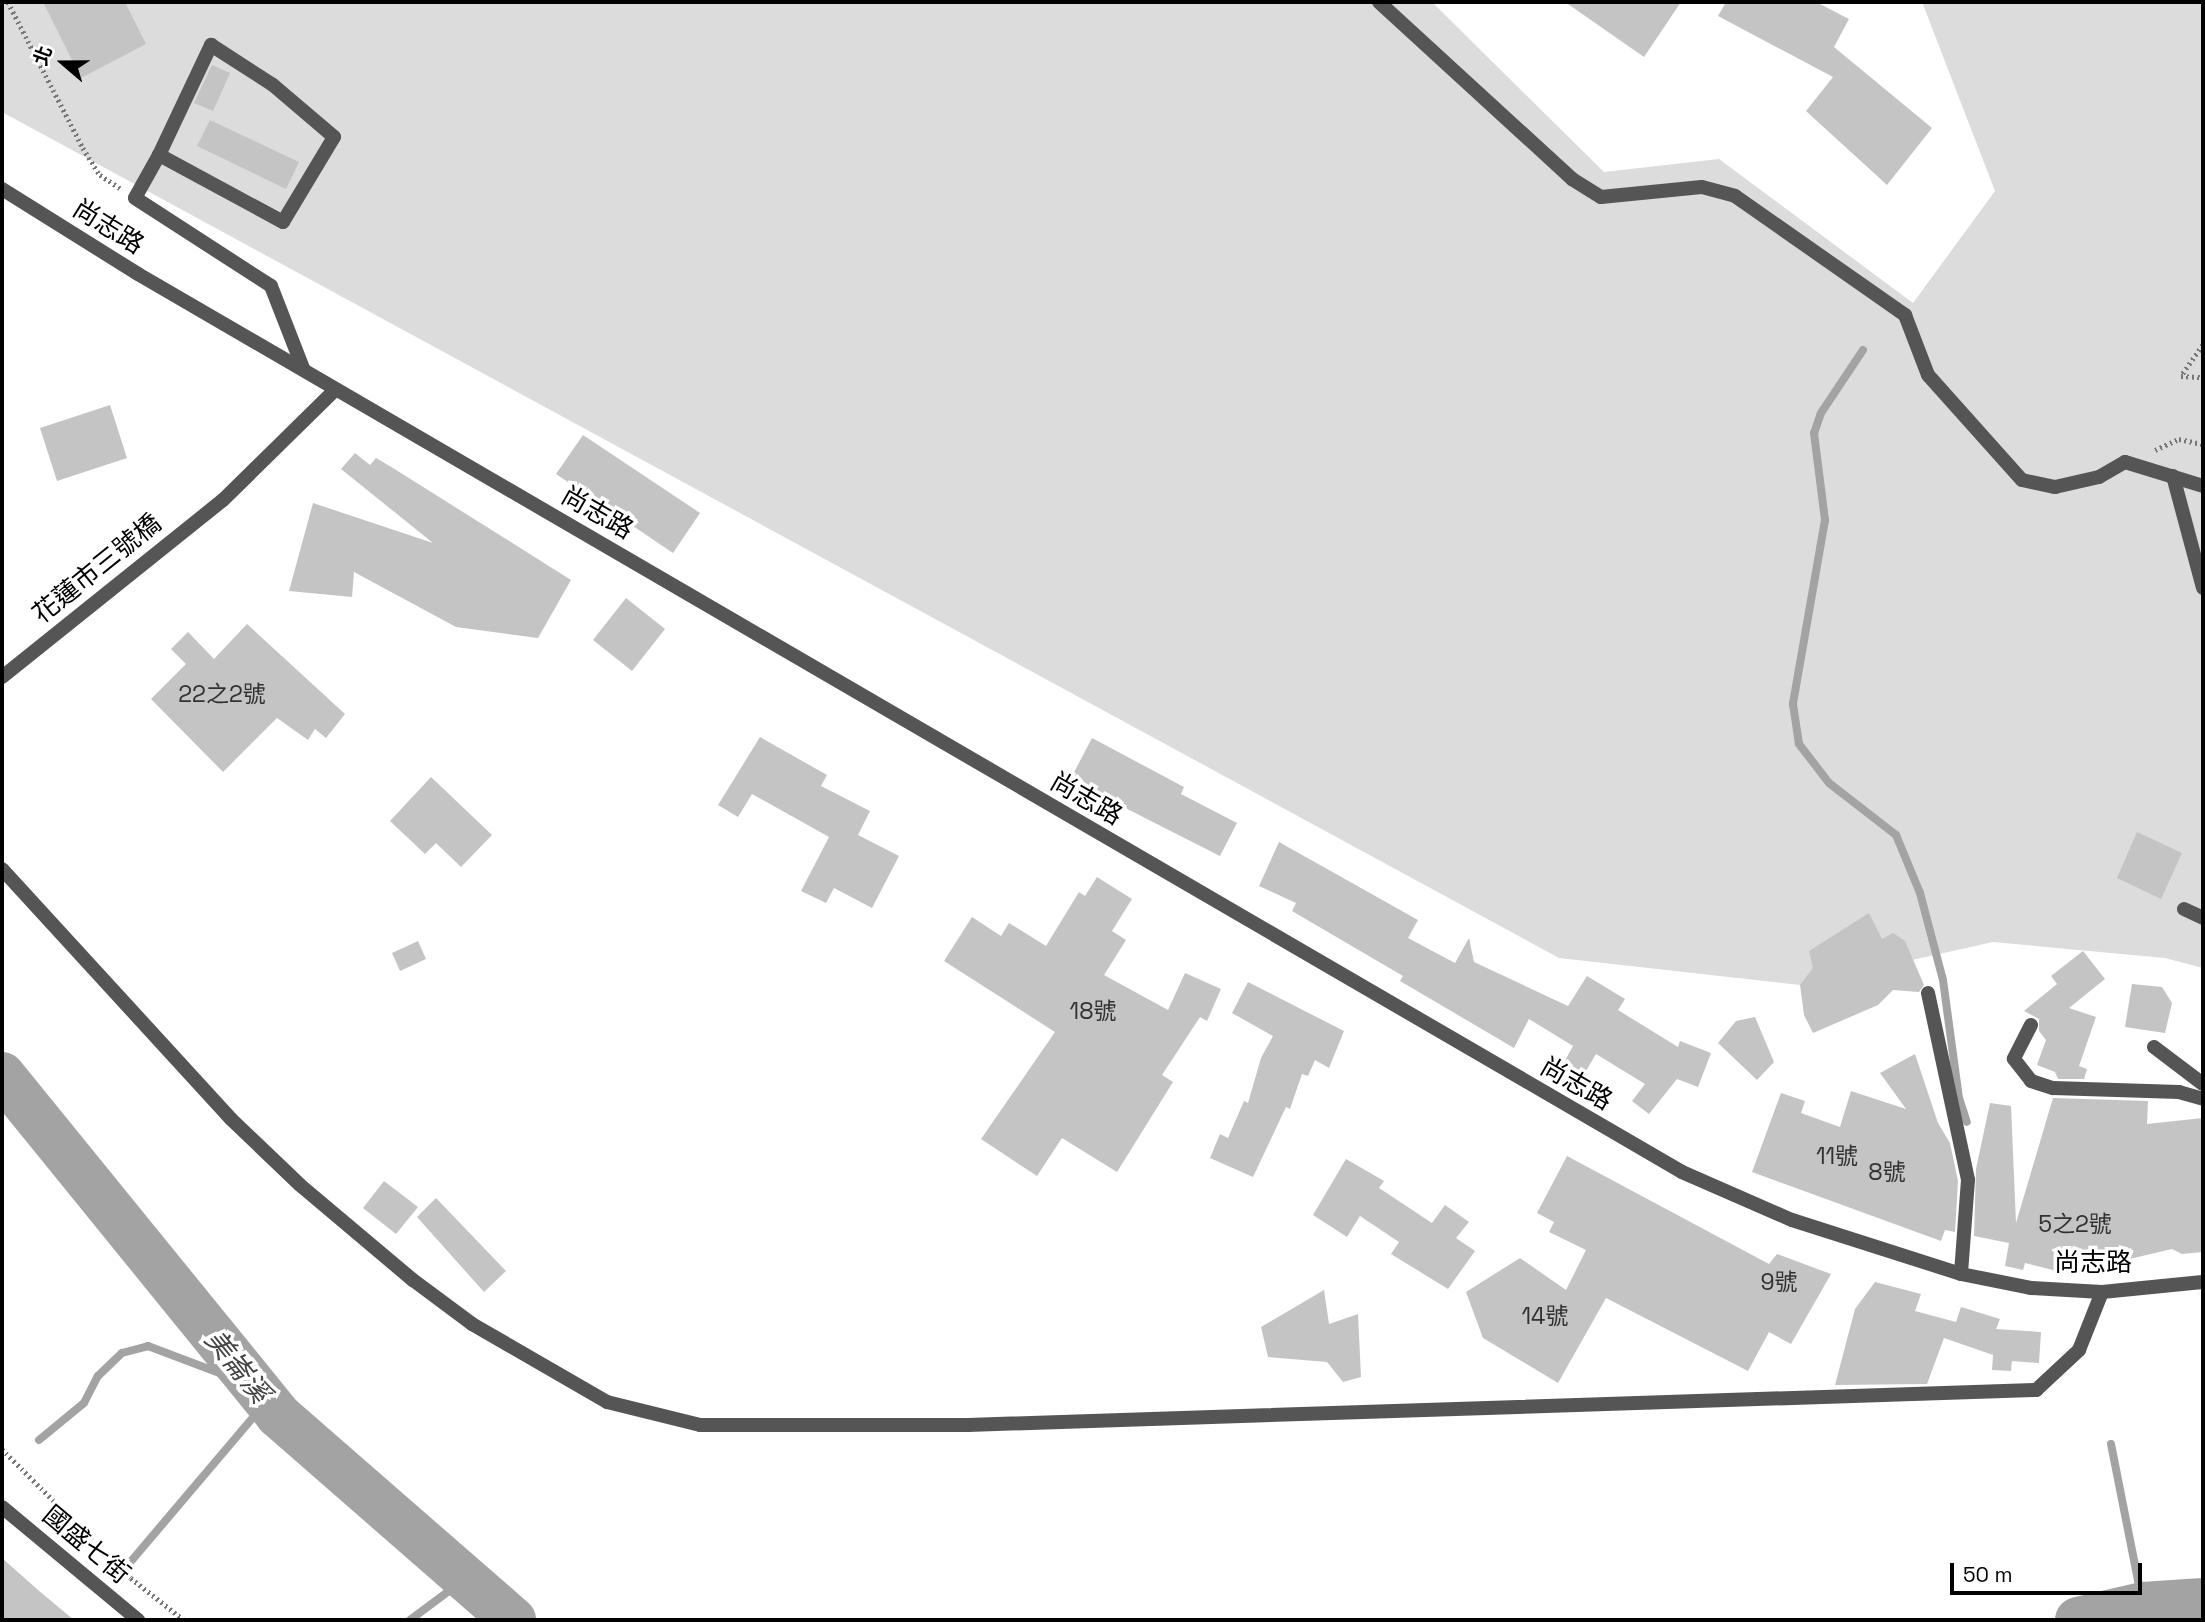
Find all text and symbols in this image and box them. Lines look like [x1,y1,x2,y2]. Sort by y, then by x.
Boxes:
north arrow [28,28,98,98]
text: 北 [28,42,58,69]
street label: 尚志路 [67,193,149,261]
street label: 尚志路 [555,480,639,546]
street label: 花蓮市三號橋 [27,508,167,630]
house number: 22之2號 [178,680,266,708]
street label: 尚志路 [1044,766,1128,832]
house number: 18號 [1070,997,1116,1025]
street label: 尚志路 [1534,1051,1618,1117]
house number: 11號 [1816,1142,1858,1170]
house number: 8號 [1868,1158,1906,1186]
house number: 5之2號 [2038,1210,2112,1238]
street label: 尚志路 [2054,1247,2132,1279]
house number: 9號 [1760,1268,1798,1296]
house number: 14號 [1522,1302,1568,1330]
water label: 美崙溪 [199,1323,277,1409]
street label: 國盛七街 [36,1500,136,1590]
scale bar [1953,1548,2146,1592]
text: 50 m [1963,1561,2013,1588]

